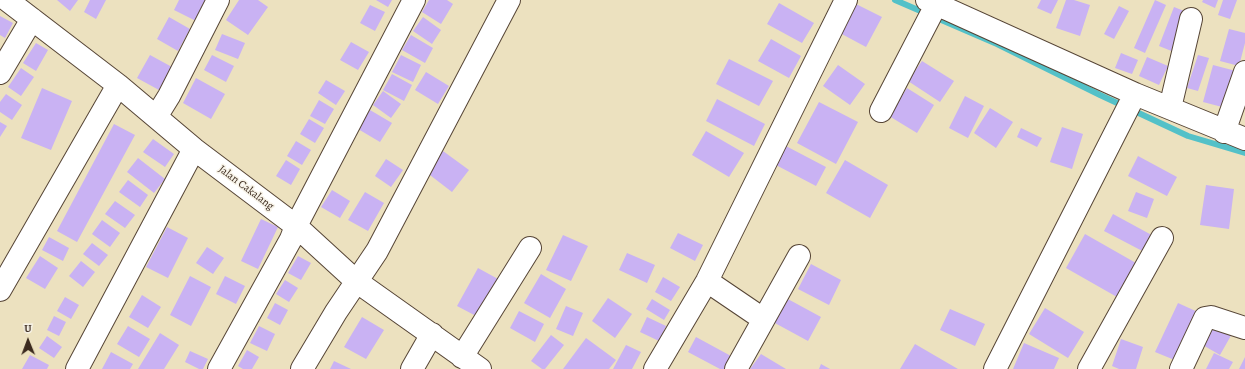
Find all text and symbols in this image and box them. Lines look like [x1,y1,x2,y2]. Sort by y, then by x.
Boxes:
street label: Jalan Cakalang [216,163,276,213]
north arrow [8,321,48,361]
text: U [24,321,32,336]

